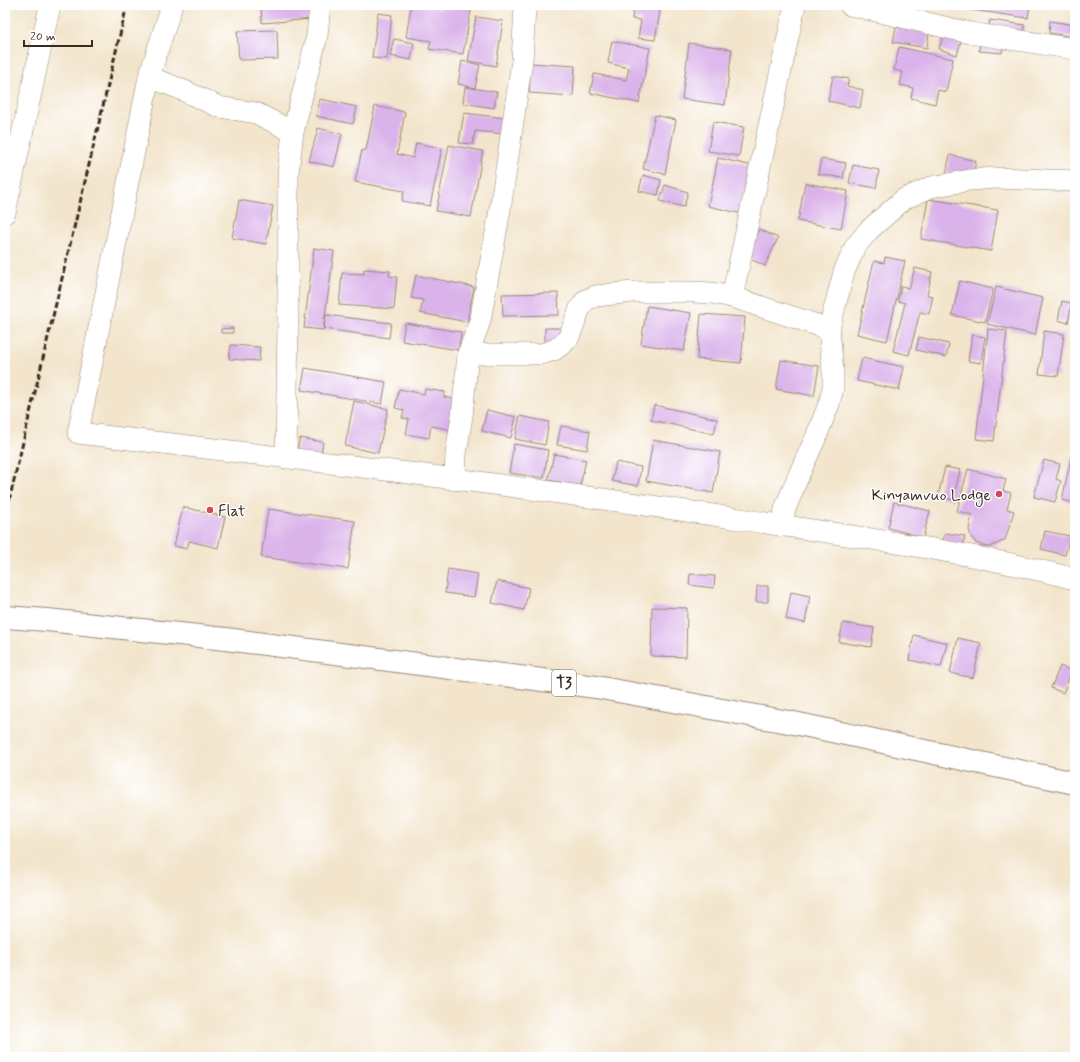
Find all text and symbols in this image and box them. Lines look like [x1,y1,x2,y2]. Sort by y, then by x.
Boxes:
scale bar [24,22,92,48]
text: 20 m [30,29,56,45]
place label: Kinyamvuo Lodge [872,485,991,507]
marker: Kinyamvuo Lodge [994,489,1004,499]
place label: Flat [218,501,246,522]
marker: Flat [205,505,215,515]
road number: T3 [552,670,576,696]

